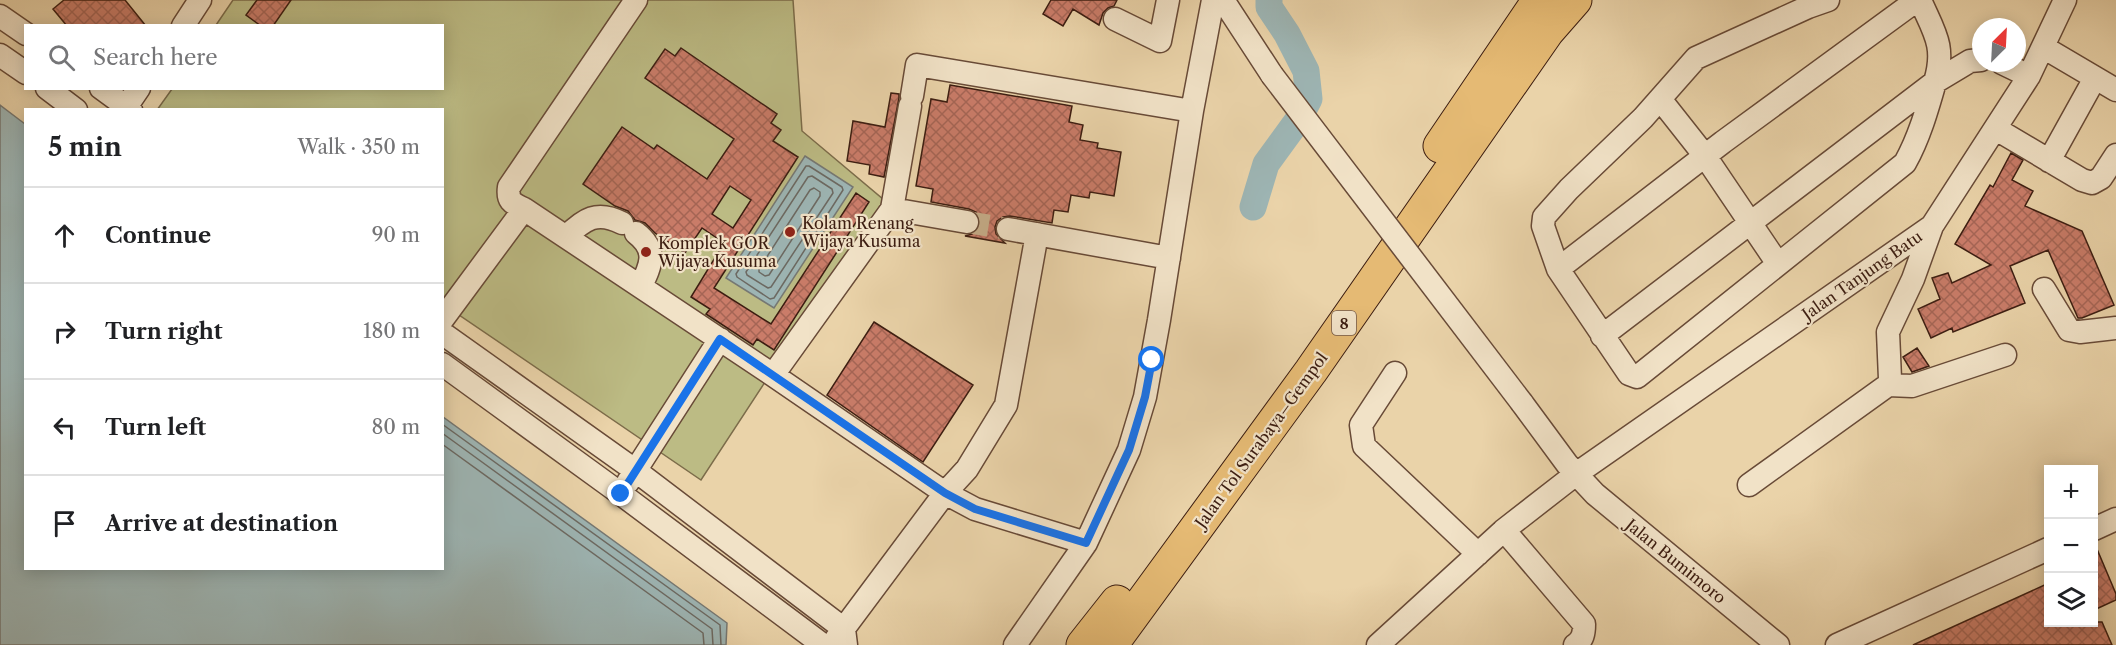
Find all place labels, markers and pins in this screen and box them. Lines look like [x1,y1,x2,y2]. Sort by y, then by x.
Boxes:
place label: Kolam Renang Wijaya Kusuma [801,213,921,251]
marker: Kolam Renang Wijaya Kusuma [783,225,797,239]
place label: Komplek GOR Wijaya Kusuma [657,233,777,271]
marker: Komplek GOR Wijaya Kusuma [639,245,653,259]

